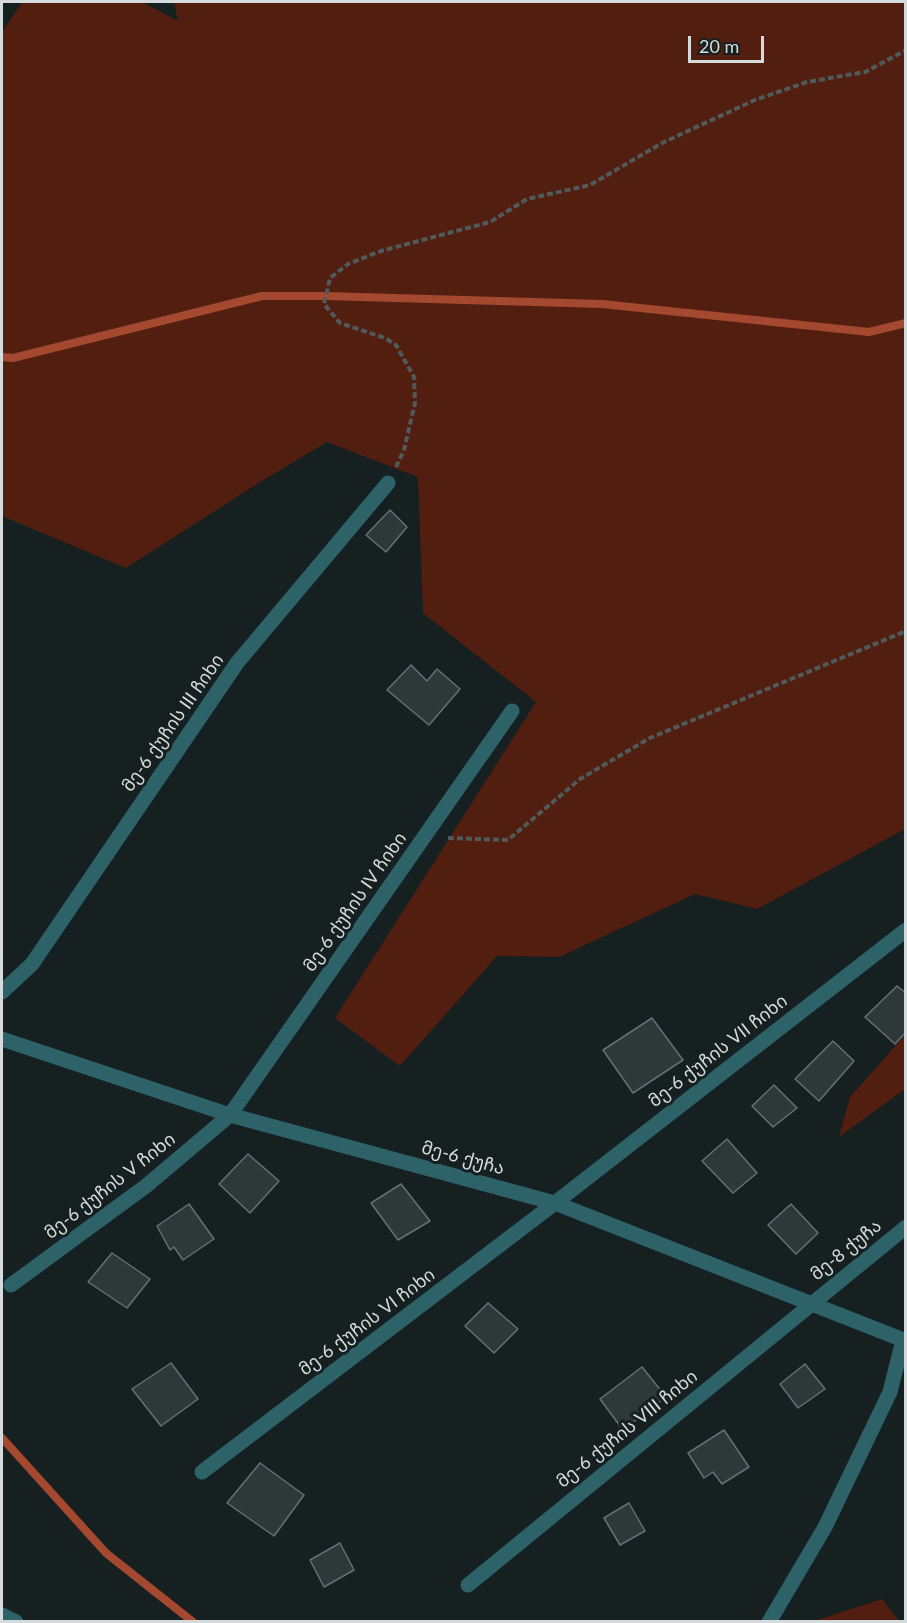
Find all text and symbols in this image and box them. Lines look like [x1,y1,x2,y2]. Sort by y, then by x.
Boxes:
scale bar [691,24,768,62]
text: 20 m [699,35,739,57]
street label: მე-6 ქუჩის III ჩიხი [117,650,229,796]
street label: მე-6 ქუჩის IV ჩიხი [299,828,411,976]
street label: მე-6 ქუჩის VII ჩიხი [644,990,792,1112]
street label: მე-6 ქუჩის V ჩიხი [40,1128,180,1244]
street label: მე-6 ქუჩა [419,1137,507,1179]
street label: მე-8 ქუჩა [806,1215,886,1285]
street label: მე-6 ქუჩის VI ჩიხი [295,1264,439,1380]
street label: მე-6 ქუჩის VIII ჩიხი [552,1366,702,1492]

